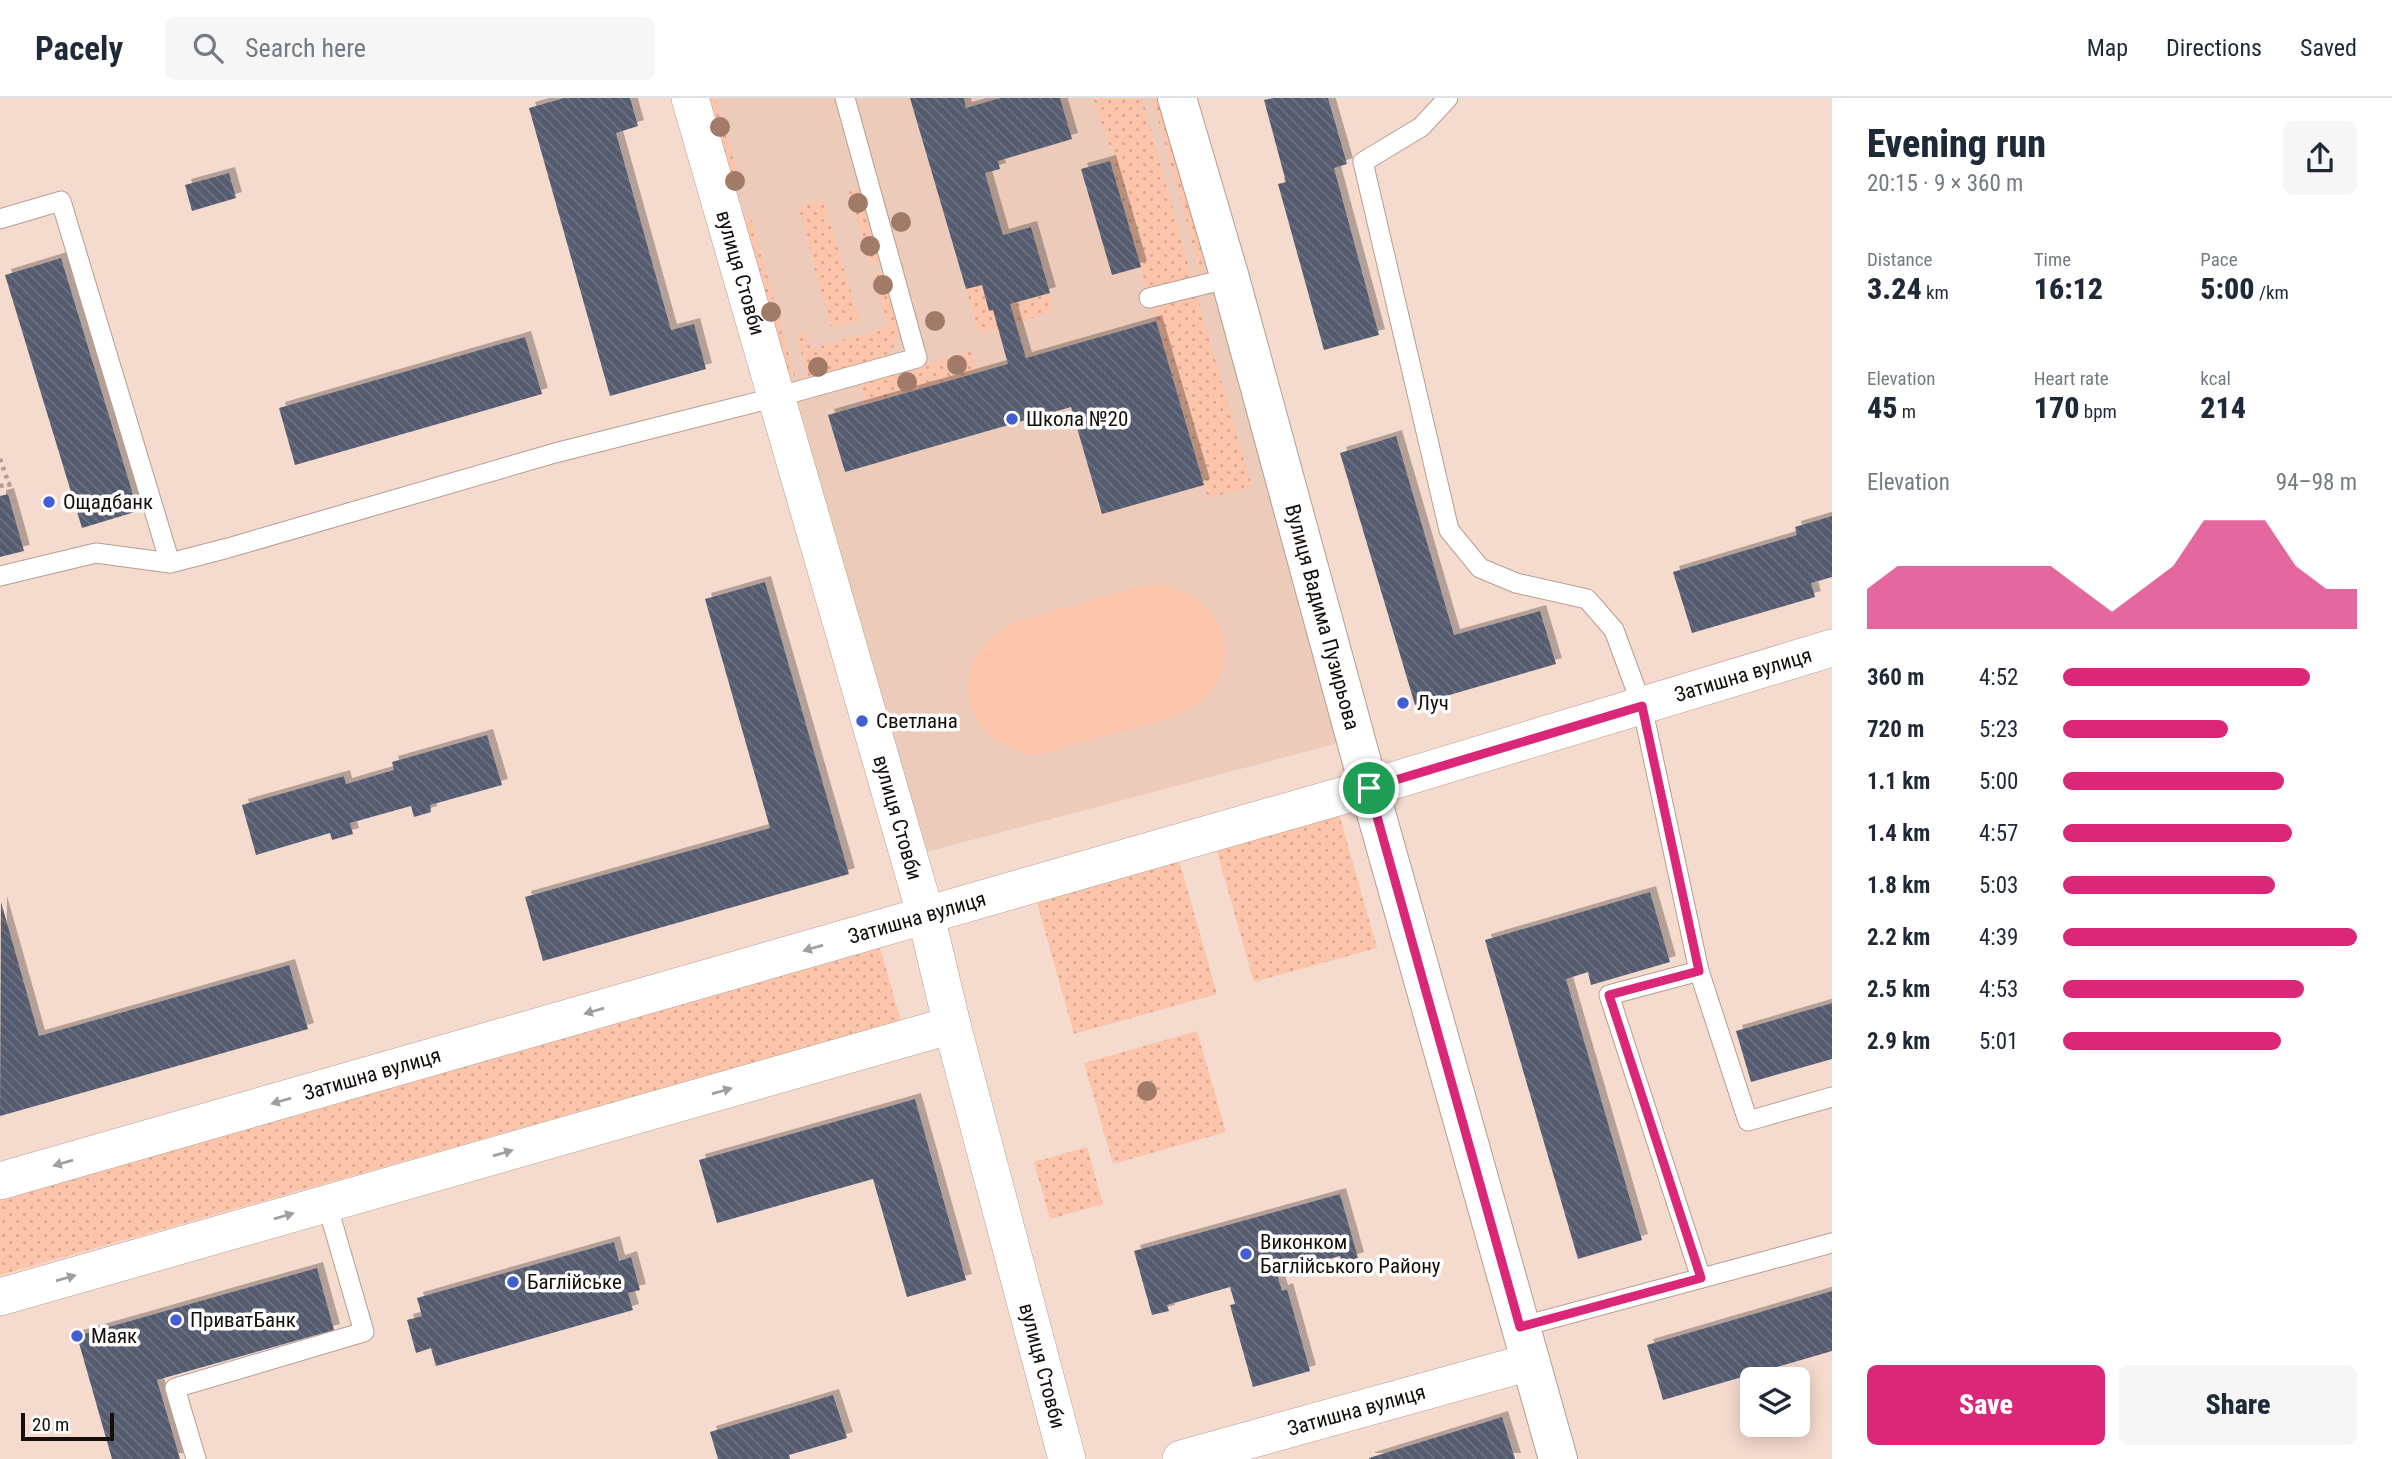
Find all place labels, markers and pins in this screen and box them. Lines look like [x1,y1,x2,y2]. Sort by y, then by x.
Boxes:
place label: Школа №20 [1026,407,1128,431]
marker: Школа №20 [1004,411,1020,427]
place label: Ощадбанк [63,490,153,514]
marker: Ощадбанк [41,494,57,510]
place label: Луч [1417,691,1449,715]
marker: Луч [1395,695,1411,711]
place label: Светлана [876,709,958,733]
marker: Светлана [854,713,870,729]
pin [1339,758,1399,818]
place label: Виконком Баглійського Району [1260,1230,1441,1278]
marker: Виконком Баглійського Району [1238,1246,1254,1262]
place label: Баглійське [527,1270,622,1294]
marker: Баглійське [505,1274,521,1290]
place label: ПриватБанк [190,1308,296,1332]
marker: ПриватБанк [168,1312,184,1328]
place label: Маяк [91,1324,137,1348]
marker: Маяк [69,1328,85,1344]

